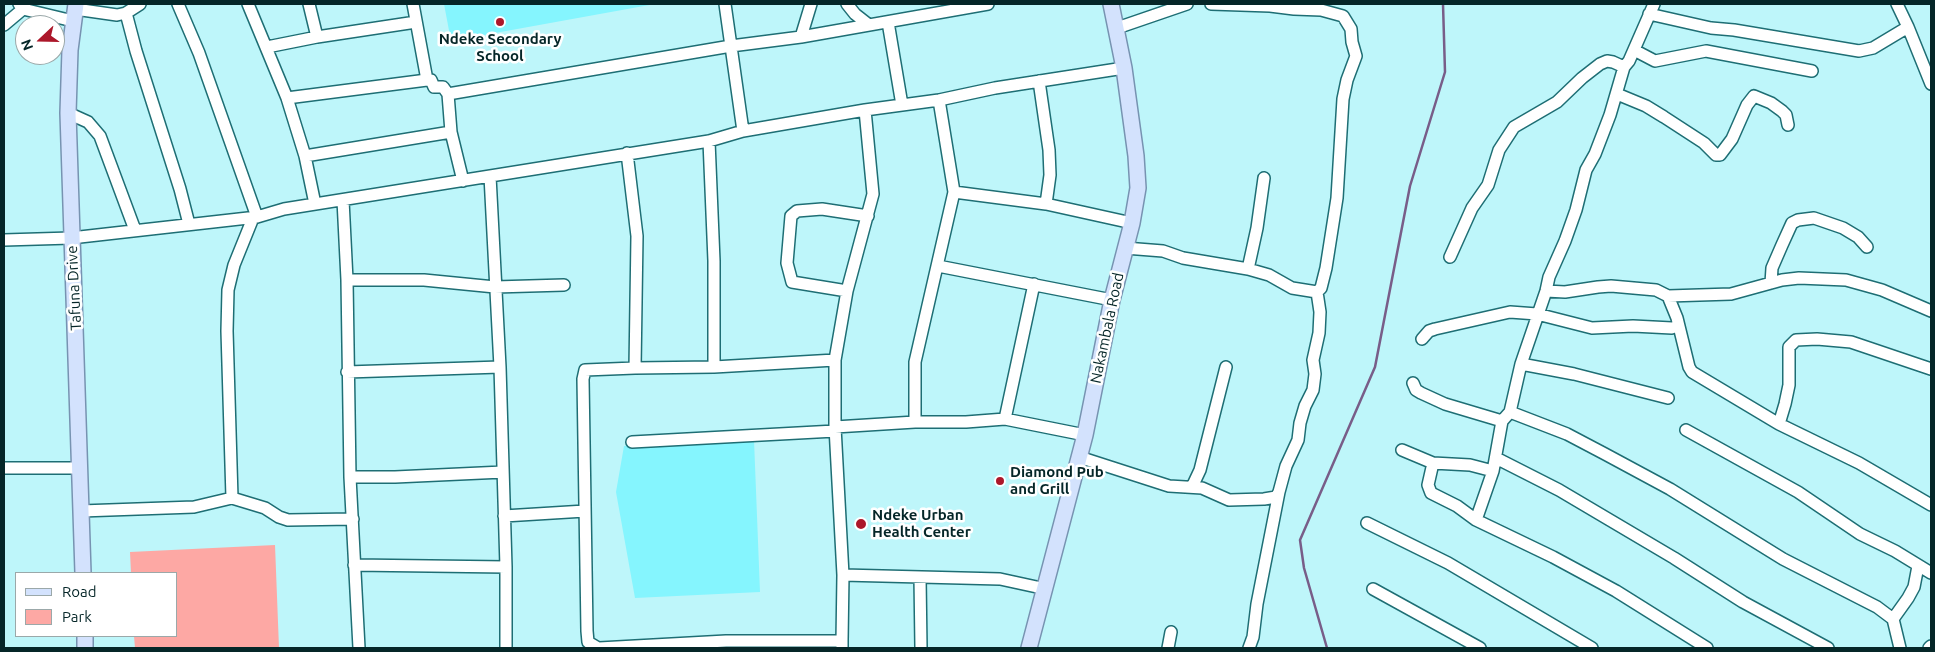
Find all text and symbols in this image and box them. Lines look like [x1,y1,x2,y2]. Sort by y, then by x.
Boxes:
north arrow [15,15,65,65]
marker: Ndeke Secondary School [494,16,506,28]
place label: Ndeke Secondary School [439,30,561,65]
text: N [18,37,36,53]
street label: Tafuna Drive [63,245,85,331]
street label: Nakambala Road [1086,271,1128,385]
place label: Diamond Pub and Grill [1010,463,1104,498]
marker: Diamond Pub and Grill [994,475,1006,487]
place label: Ndeke Urban Health Center [872,506,971,541]
marker: Ndeke Urban Health Center [854,517,868,531]
legend [15,572,178,637]
text: Road [62,583,97,600]
text: Park [62,608,92,625]

